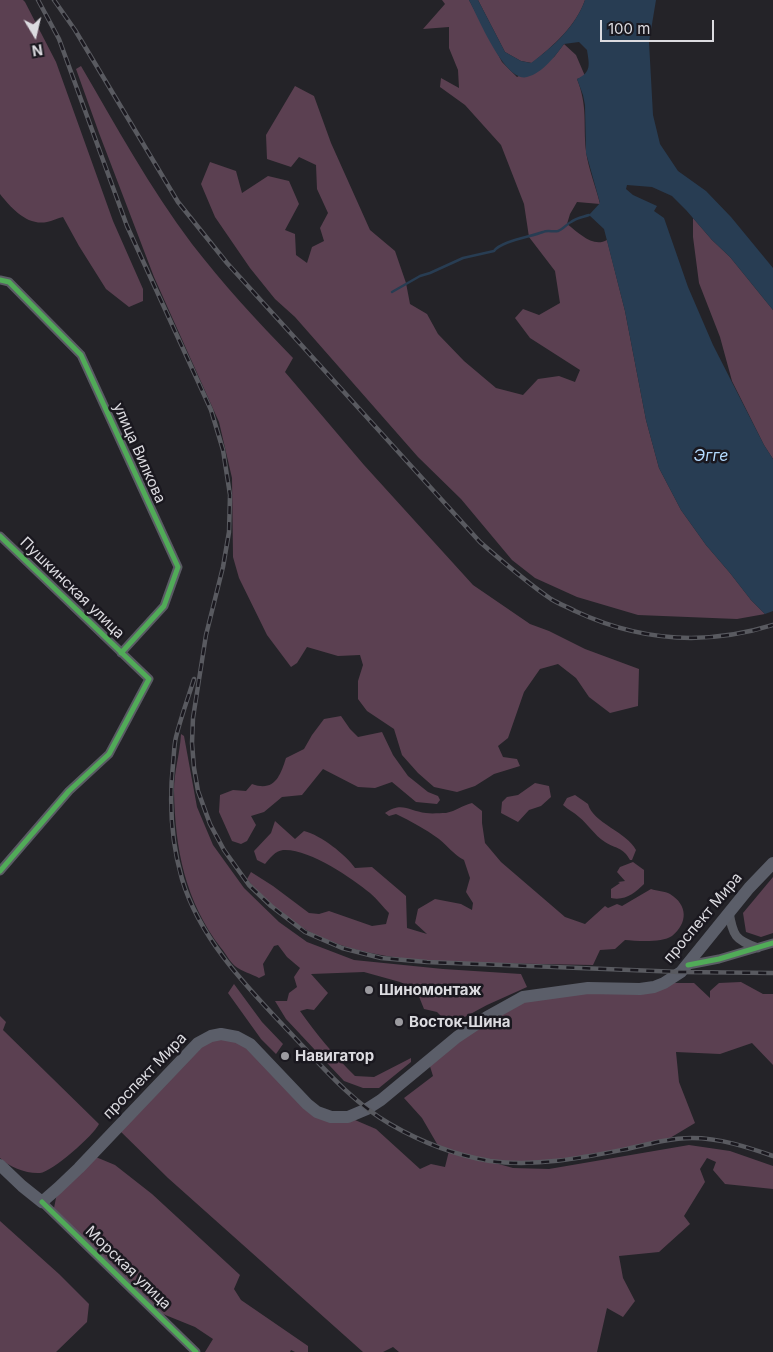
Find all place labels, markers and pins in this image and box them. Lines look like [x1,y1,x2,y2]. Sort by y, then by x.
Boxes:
place label: Шиномонтаж [379,981,482,999]
marker: Шиномонтаж [363,984,375,996]
place label: Восток-Шина [409,1013,511,1031]
marker: Восток-Шина [393,1016,405,1028]
place label: Навигатор [295,1047,374,1065]
marker: Навигатор [279,1050,291,1062]

